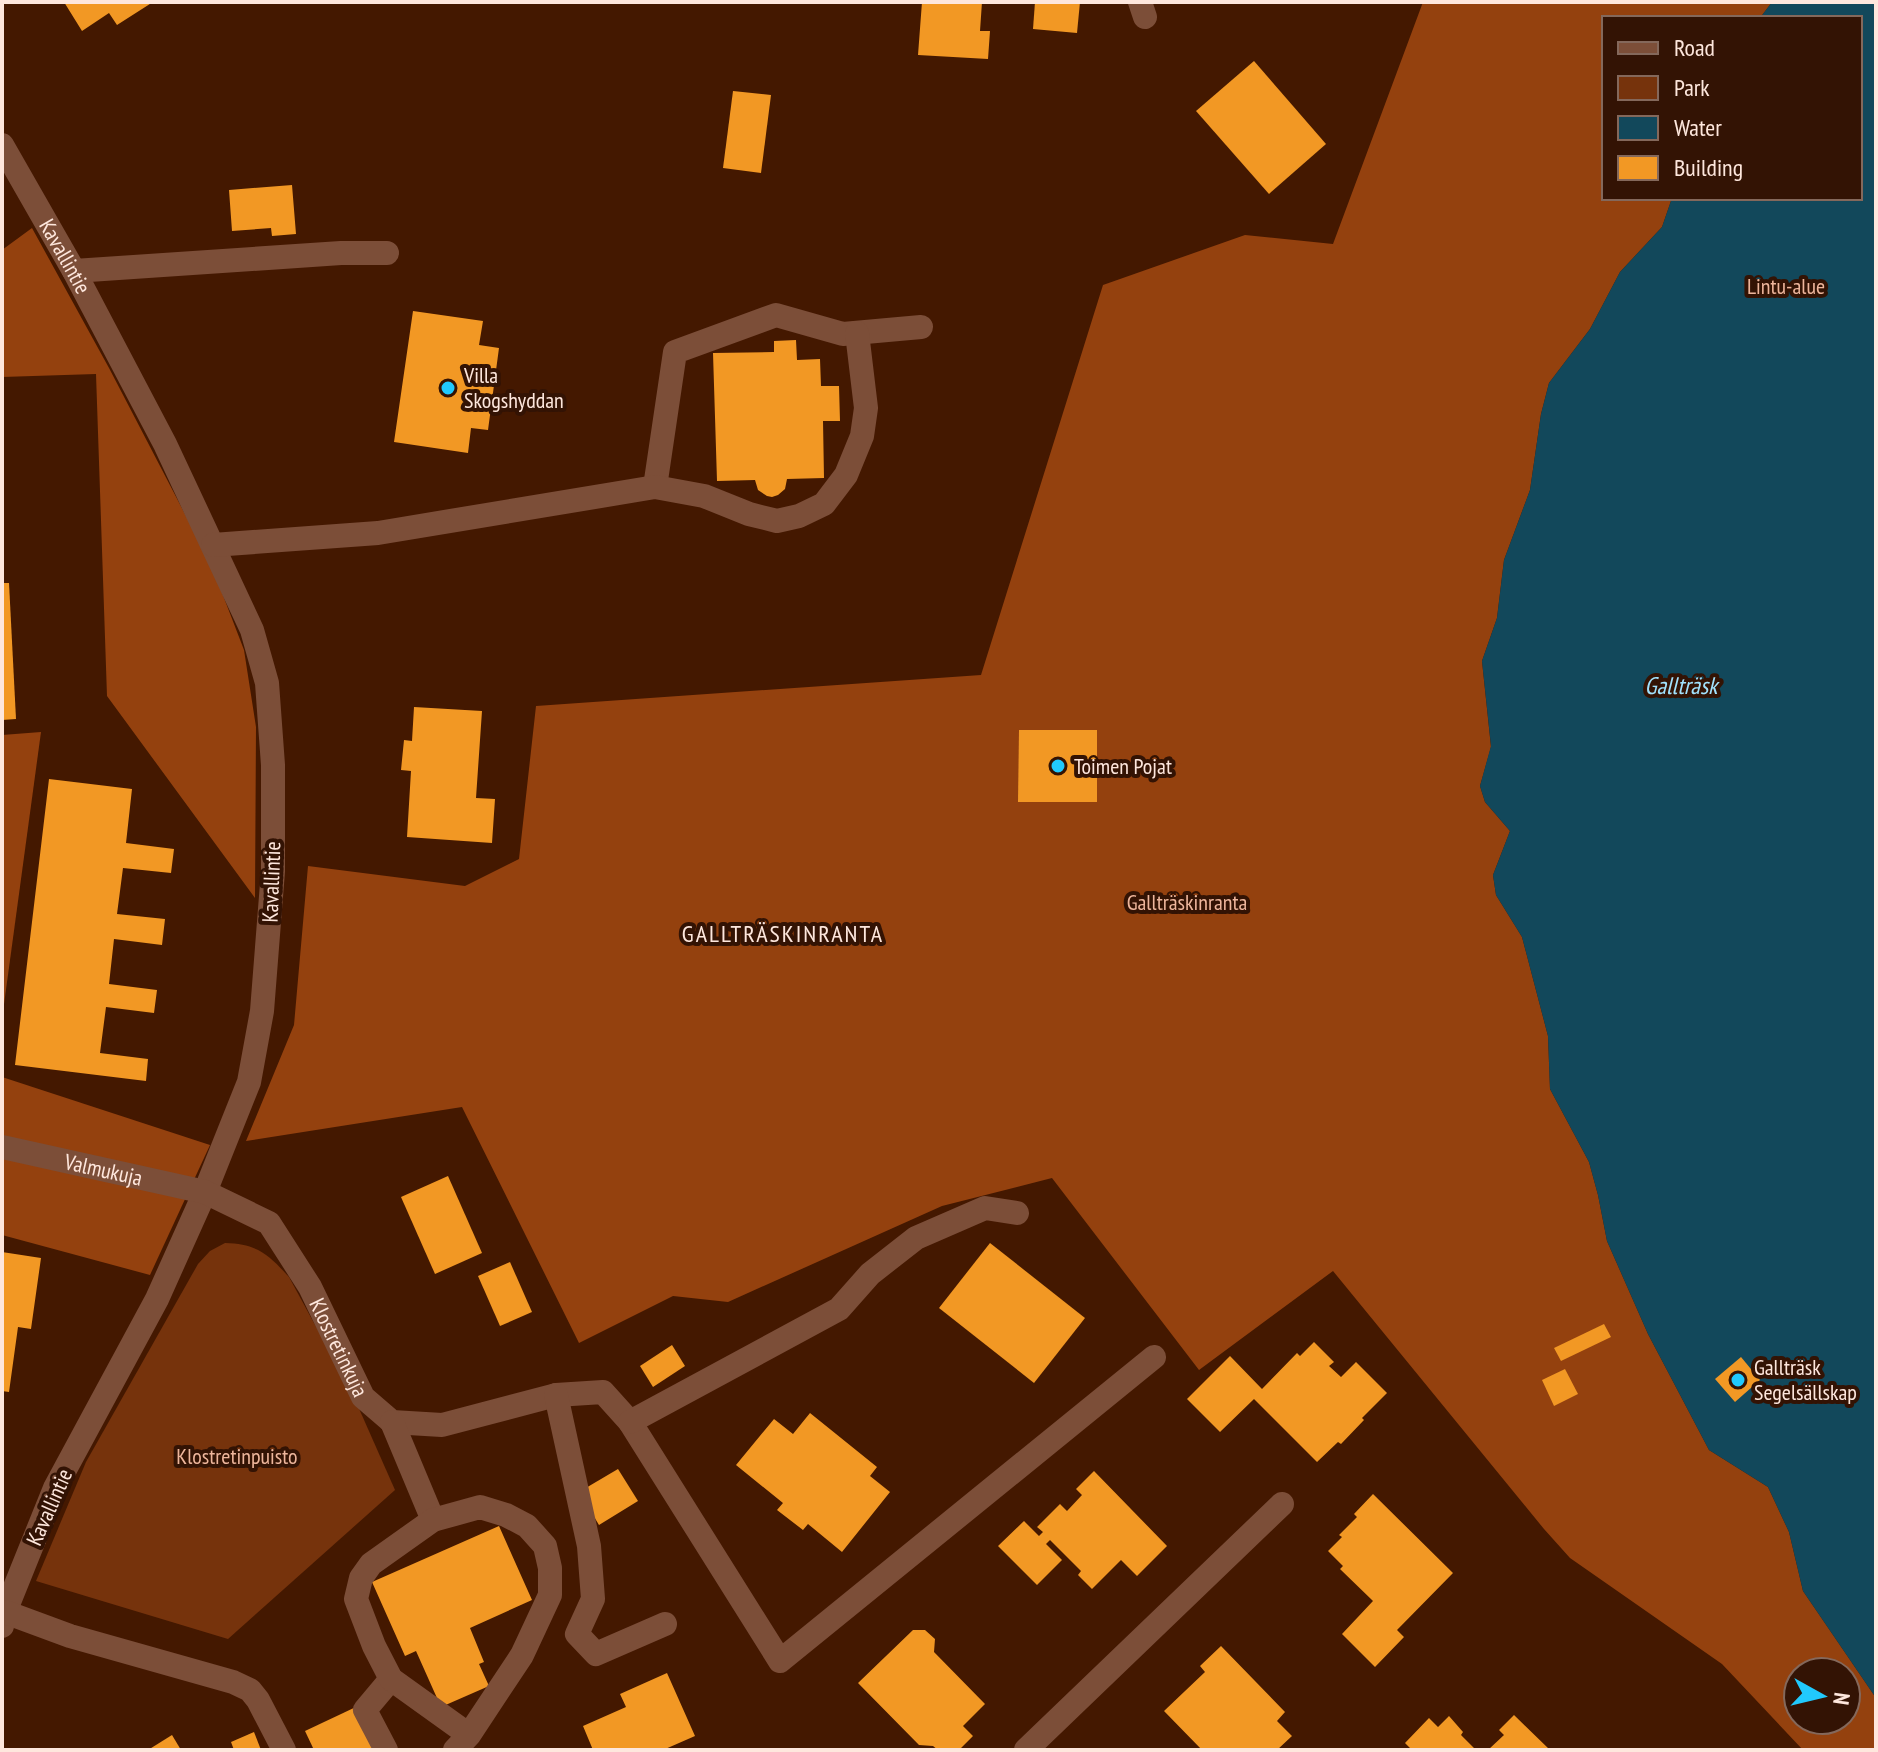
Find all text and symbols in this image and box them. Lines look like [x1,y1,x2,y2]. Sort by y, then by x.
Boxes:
legend [1602,16,1862,200]
text: Road [1674,32,1715,63]
text: Park [1674,72,1710,103]
text: Water [1674,112,1722,143]
text: Building [1674,152,1743,183]
street label: Kavallintie [33,214,97,298]
park label: Lintu-alue [1747,272,1825,300]
place label: Villa Skogshyddan [463,361,564,414]
marker: Villa Skogshyddan [439,379,457,397]
water label: Gallträsk [1645,670,1720,701]
place label: Toimen Pojat [1074,752,1172,780]
marker: Toimen Pojat [1049,757,1067,775]
street label: Kavallintie [256,841,286,923]
park label: Gallträskinranta [1127,888,1247,916]
district label: GALLTRÄSKINRANTA [682,918,884,949]
street label: Valmukuja [61,1147,145,1192]
street label: Klostretinkuja [303,1293,375,1401]
place label: Gallträsk Segelsällskap [1754,1353,1857,1406]
marker: Gallträsk Segelsällskap [1729,1371,1747,1389]
park label: Klostretinpuisto [176,1442,298,1470]
street label: Kavallintie [20,1464,78,1550]
north arrow [1782,1656,1862,1736]
text: N [1827,1691,1856,1707]

